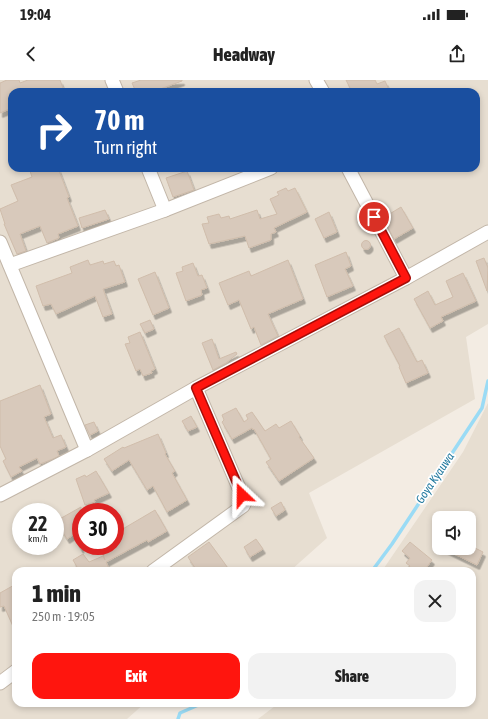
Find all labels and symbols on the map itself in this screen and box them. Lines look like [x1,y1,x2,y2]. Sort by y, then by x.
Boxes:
pin [357,200,391,234]
water label: Goya Kyauwa [413,450,457,506]
position arrow [221,474,263,516]
speed limit sign: 30 [72,503,124,555]

